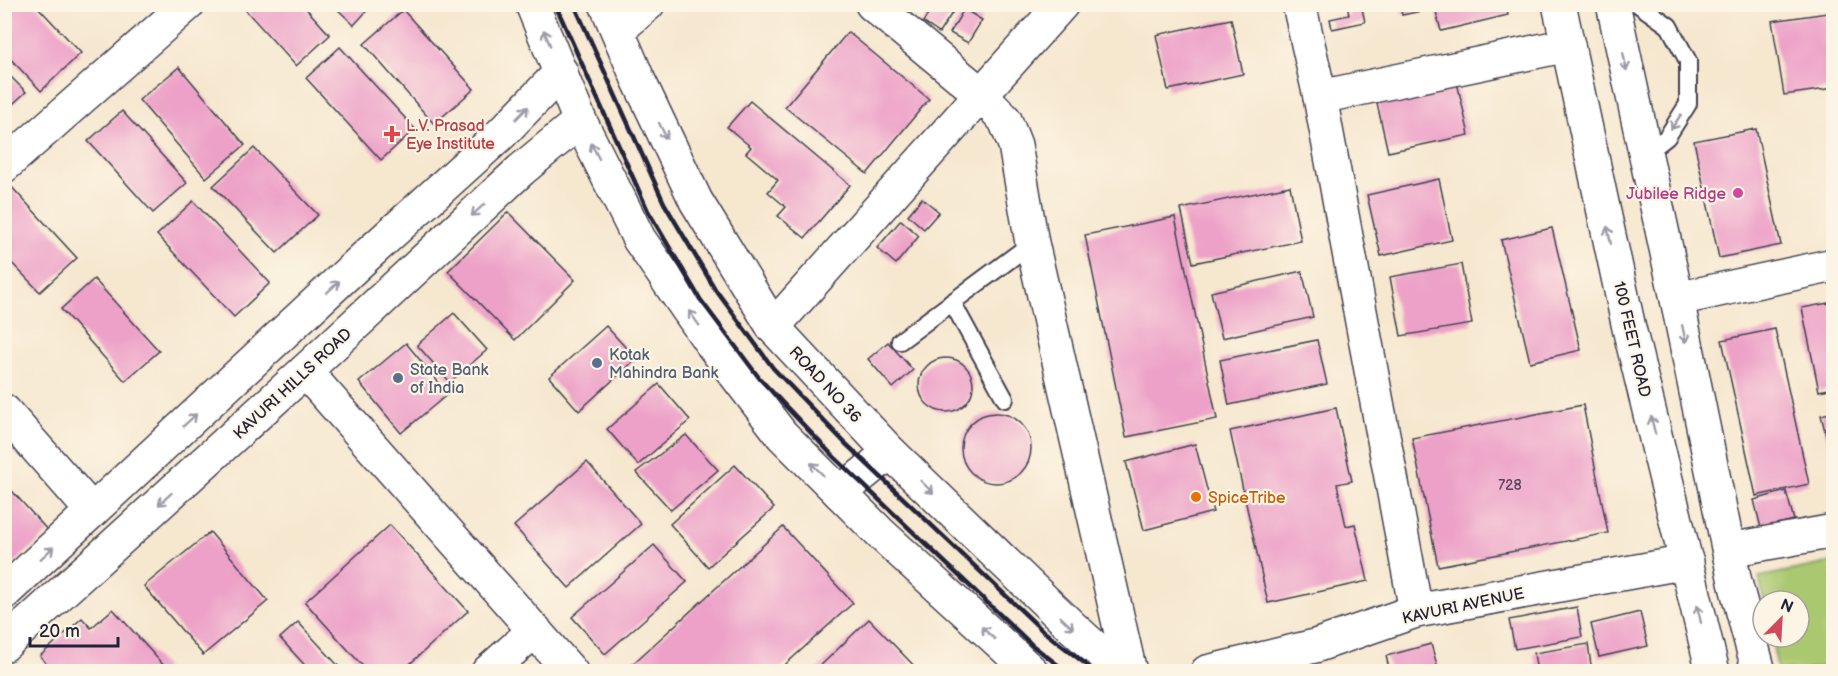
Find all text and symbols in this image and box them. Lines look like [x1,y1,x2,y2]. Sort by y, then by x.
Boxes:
one-way arrow [540,30,552,48]
one-way arrow [1620,52,1632,71]
one-way arrow [515,105,530,120]
one-way arrow [1670,114,1683,131]
place label: L.V. Prasad Eye Institute [406,117,495,154]
one-way arrow [657,122,669,140]
marker: L.V. Prasad Eye Institute [383,125,401,143]
one-way arrow [589,142,600,160]
place label: Jubilee Ridge [1626,185,1727,204]
marker: Jubilee Ridge [1731,186,1745,200]
one-way arrow [471,203,486,217]
one-way arrow [1603,226,1614,245]
one-way arrow [325,280,340,295]
street label: 100 FEET ROAD [1609,280,1654,399]
one-way arrow [688,310,700,327]
street label: KAVURI HILLS ROAD [230,324,356,444]
one-way arrow [1679,324,1690,344]
street label: ROAD NO 36 [785,343,865,427]
place label: Kotak Mahindra Bank [609,346,719,383]
marker: Kotak Mahindra Bank [590,356,604,370]
place label: State Bank of India [410,361,488,398]
marker: State Bank of India [391,371,405,385]
one-way arrow [182,413,197,427]
one-way arrow [1647,416,1659,435]
one-way arrow [809,462,824,477]
house number: 728 [1498,477,1522,494]
one-way arrow [919,480,934,495]
place label: SpiceTribe [1208,489,1286,508]
marker: SpiceTribe [1189,490,1203,504]
one-way arrow [157,492,172,506]
one-way arrow [39,546,54,560]
street label: KAVURI AVENUE [1401,584,1526,629]
north arrow [1751,589,1811,649]
text: N [1777,596,1796,618]
one-way arrow [1693,605,1705,624]
scale bar [30,610,118,648]
one-way arrow [1060,615,1075,630]
text: 20 m [39,621,80,642]
one-way arrow [981,626,996,640]

